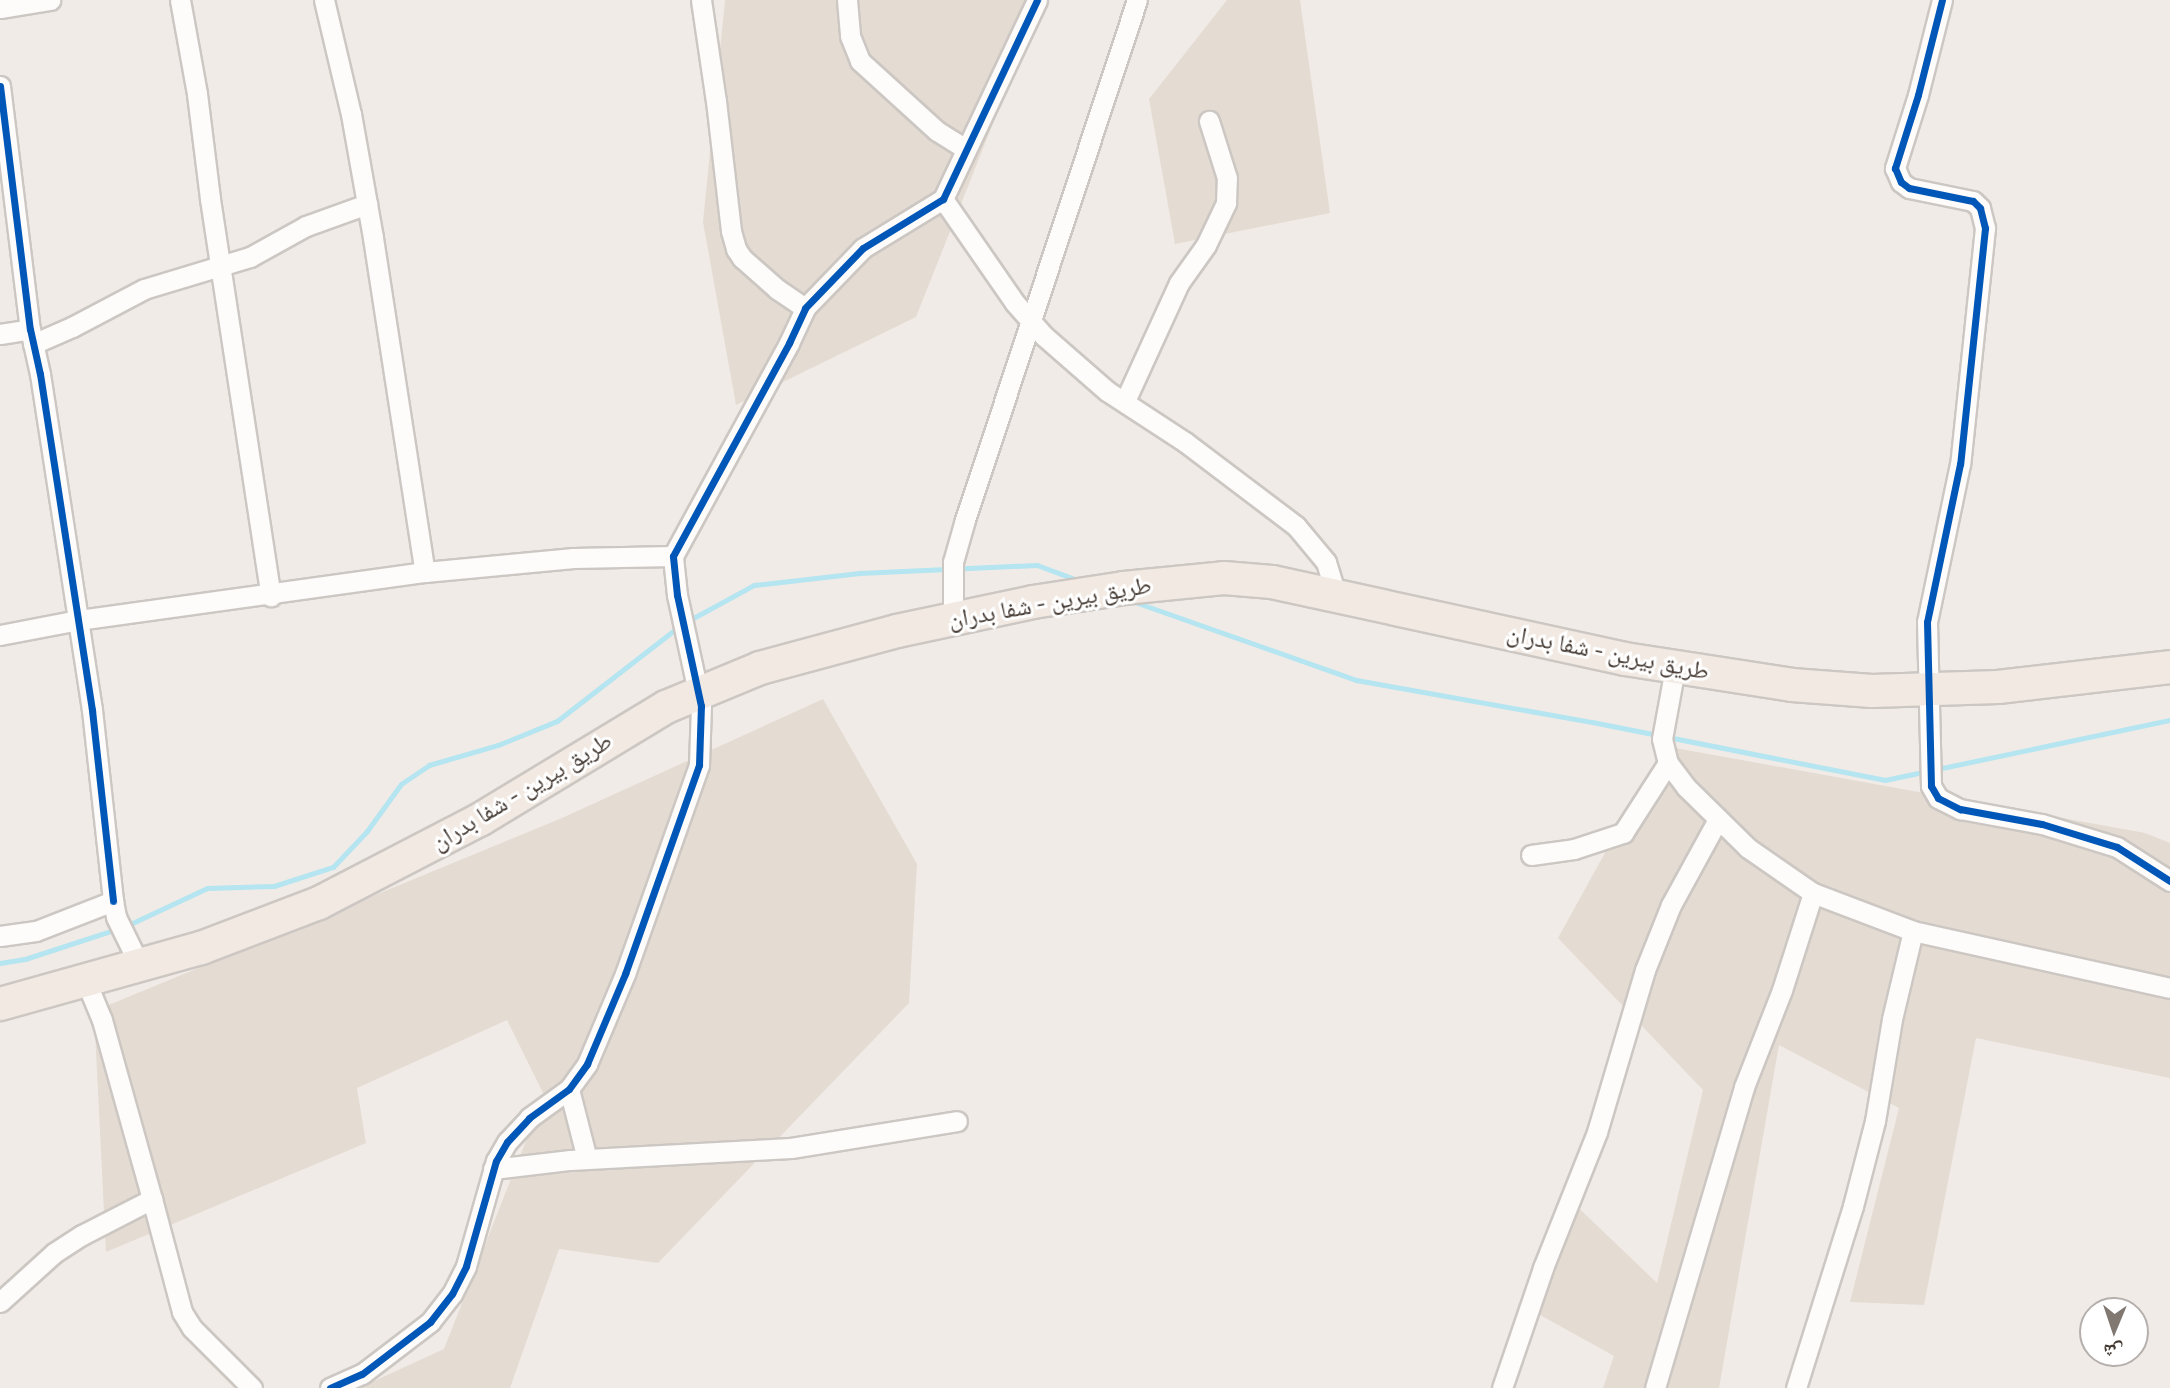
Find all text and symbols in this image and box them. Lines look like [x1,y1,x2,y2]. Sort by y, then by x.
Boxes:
street label: طريق بيرين - شفا بدران [946,571,1154,635]
street label: طريق بيرين - شفا بدران [1504,619,1712,687]
street label: طريق بيرين - شفا بدران [426,727,618,857]
north arrow [2079,1297,2149,1367]
text: ش [2103,1340,2124,1362]

